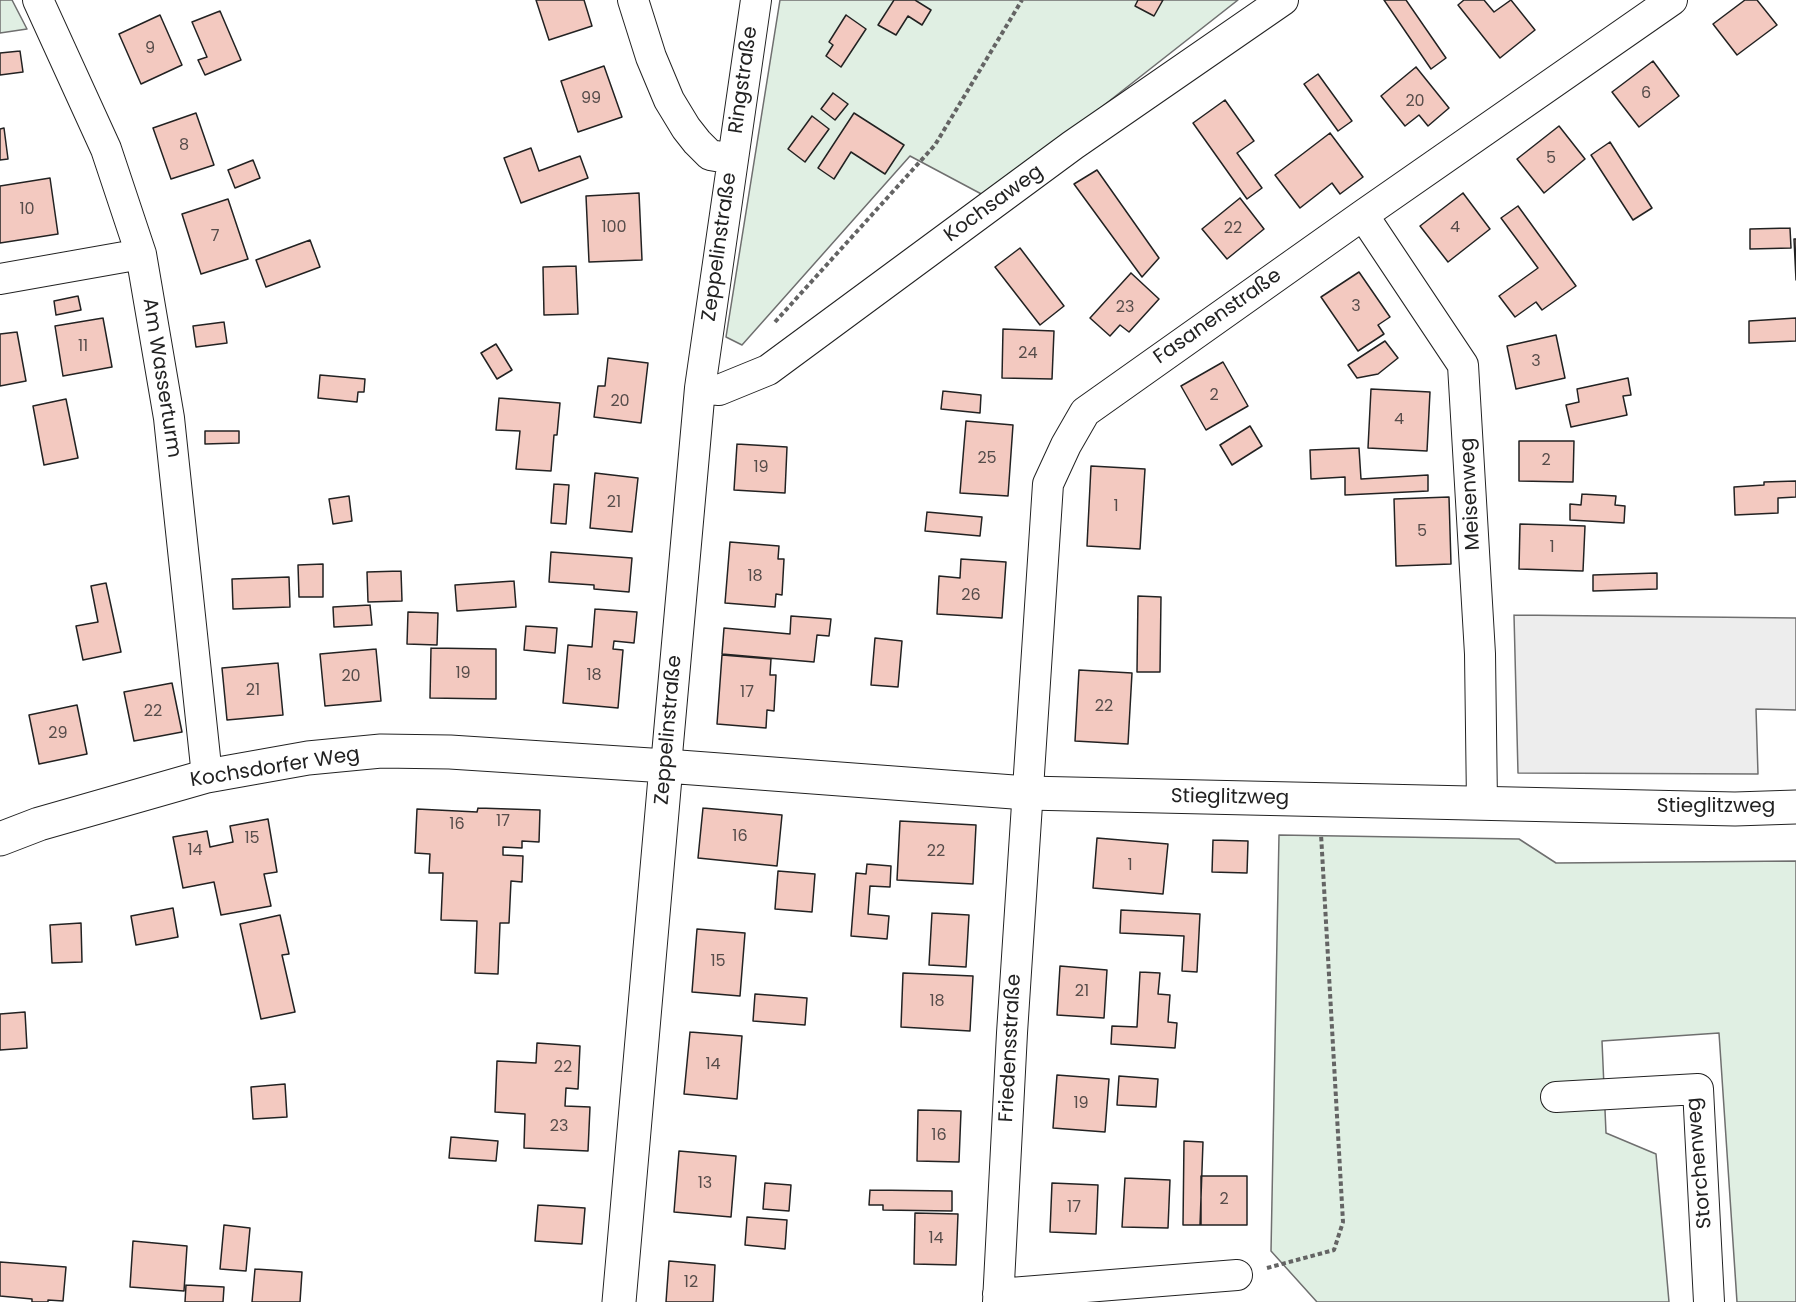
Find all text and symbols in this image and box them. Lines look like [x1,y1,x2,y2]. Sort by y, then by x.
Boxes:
street label: Ringstraße [725,25,763,135]
house number: 9 [145,39,155,59]
house number: 6 [1641,84,1651,104]
house number: 99 [581,89,601,109]
house number: 20 [1405,92,1425,112]
house number: 8 [179,136,189,156]
house number: 5 [1546,149,1556,169]
street label: Kochsaweg [940,160,1048,248]
street label: Zeppelinstraße [698,171,742,323]
house number: 10 [19,200,35,220]
house number: 100 [601,218,627,238]
house number: 4 [1450,218,1460,238]
house number: 22 [1224,219,1242,239]
house number: 7 [211,227,219,247]
street label: Fasanenstraße [1150,264,1286,370]
street label: Am Wasserturm [137,296,185,460]
house number: 3 [1351,297,1361,317]
house number: 23 [1116,298,1134,318]
house number: 11 [78,337,88,357]
house number: 24 [1018,344,1038,364]
house number: 3 [1531,352,1541,372]
house number: 2 [1209,386,1219,406]
house number: 20 [610,392,630,412]
house number: 4 [1394,410,1404,430]
street label: Meisenweg [1456,437,1486,551]
house number: 25 [977,449,997,469]
house number: 2 [1541,451,1551,471]
house number: 19 [753,458,769,478]
house number: 21 [607,493,621,513]
house number: 1 [1113,497,1119,517]
house number: 5 [1417,522,1427,542]
house number: 1 [1549,538,1555,558]
house number: 18 [747,567,763,587]
house number: 26 [961,586,981,606]
street label: Zeppelinstraße [651,654,687,806]
house number: 19 [455,664,471,684]
house number: 18 [586,666,602,686]
house number: 20 [341,667,361,687]
house number: 21 [246,681,260,701]
house number: 17 [740,683,754,703]
house number: 22 [1095,697,1113,717]
house number: 22 [144,702,162,722]
house number: 29 [48,724,68,744]
street label: Kochsdorfer Weg [189,743,361,793]
street label: Stieglitzweg [1171,785,1289,811]
street label: Stieglitzweg [1657,795,1775,819]
house number: 17 [496,812,510,832]
house number: 16 [449,815,465,835]
house number: 16 [732,827,748,847]
house number: 15 [244,829,260,849]
house number: 14 [187,841,203,861]
house number: 22 [927,842,945,862]
house number: 1 [1127,856,1133,876]
house number: 15 [710,952,726,972]
street label: Friedensstraße [995,973,1027,1123]
house number: 21 [1075,982,1089,1002]
house number: 18 [929,992,945,1012]
house number: 14 [705,1055,721,1075]
house number: 22 [554,1058,572,1078]
house number: 19 [1073,1094,1089,1114]
street label: Storchenweg [1682,1096,1718,1230]
house number: 23 [550,1117,568,1137]
house number: 16 [931,1126,947,1146]
house number: 13 [698,1174,712,1194]
house number: 2 [1219,1190,1229,1210]
house number: 17 [1067,1198,1081,1218]
house number: 14 [928,1229,944,1249]
house number: 12 [684,1273,698,1293]

